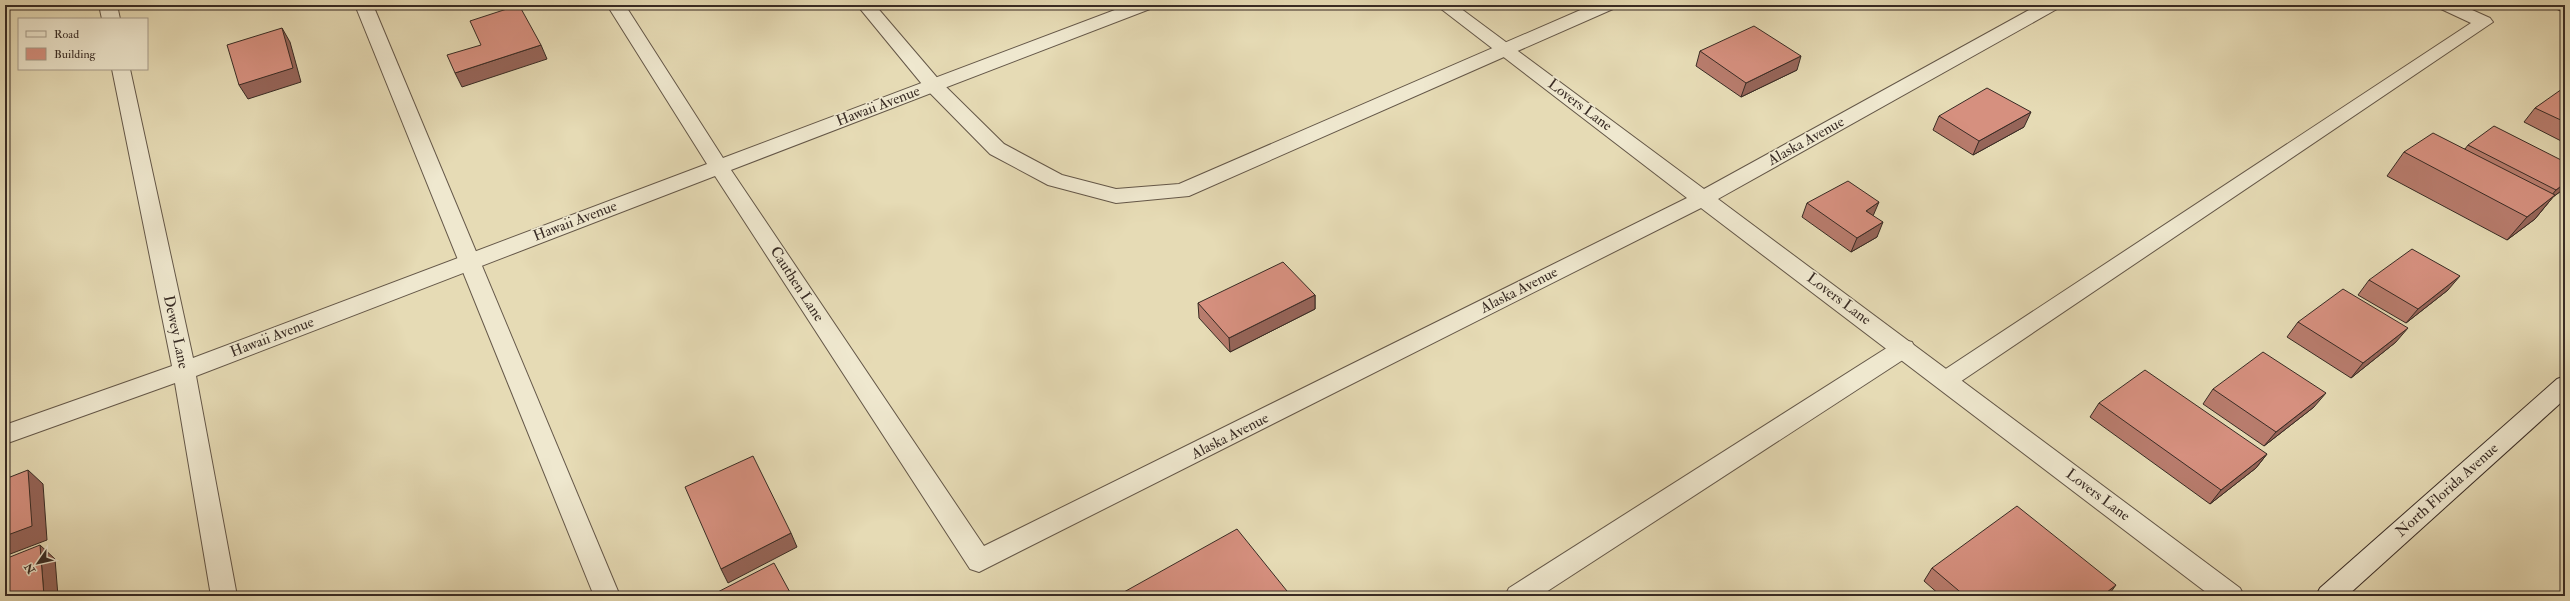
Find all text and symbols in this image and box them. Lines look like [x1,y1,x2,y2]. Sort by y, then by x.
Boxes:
legend [18,18,148,70]
text: Road [54,27,79,42]
text: Building [54,47,97,62]
street label: Lovers Lane [1544,75,1616,135]
street label: Hawaii Avenue [833,81,923,131]
street label: Alaska Avenue [1764,112,1848,170]
street label: Hawaii Avenue [530,196,620,246]
street label: Cauthen Lane [766,243,828,325]
street label: Alaska Avenue [1476,262,1561,318]
street label: Lovers Lane [1803,269,1875,329]
street label: Dewey Lane [159,293,193,371]
street label: Hawaii Avenue [227,312,317,362]
street label: Alaska Avenue [1187,408,1272,464]
street label: North Florida Avenue [2392,439,2502,541]
street label: Lovers Lane [2062,465,2134,525]
north arrow [18,543,58,583]
text: N [21,560,39,577]

